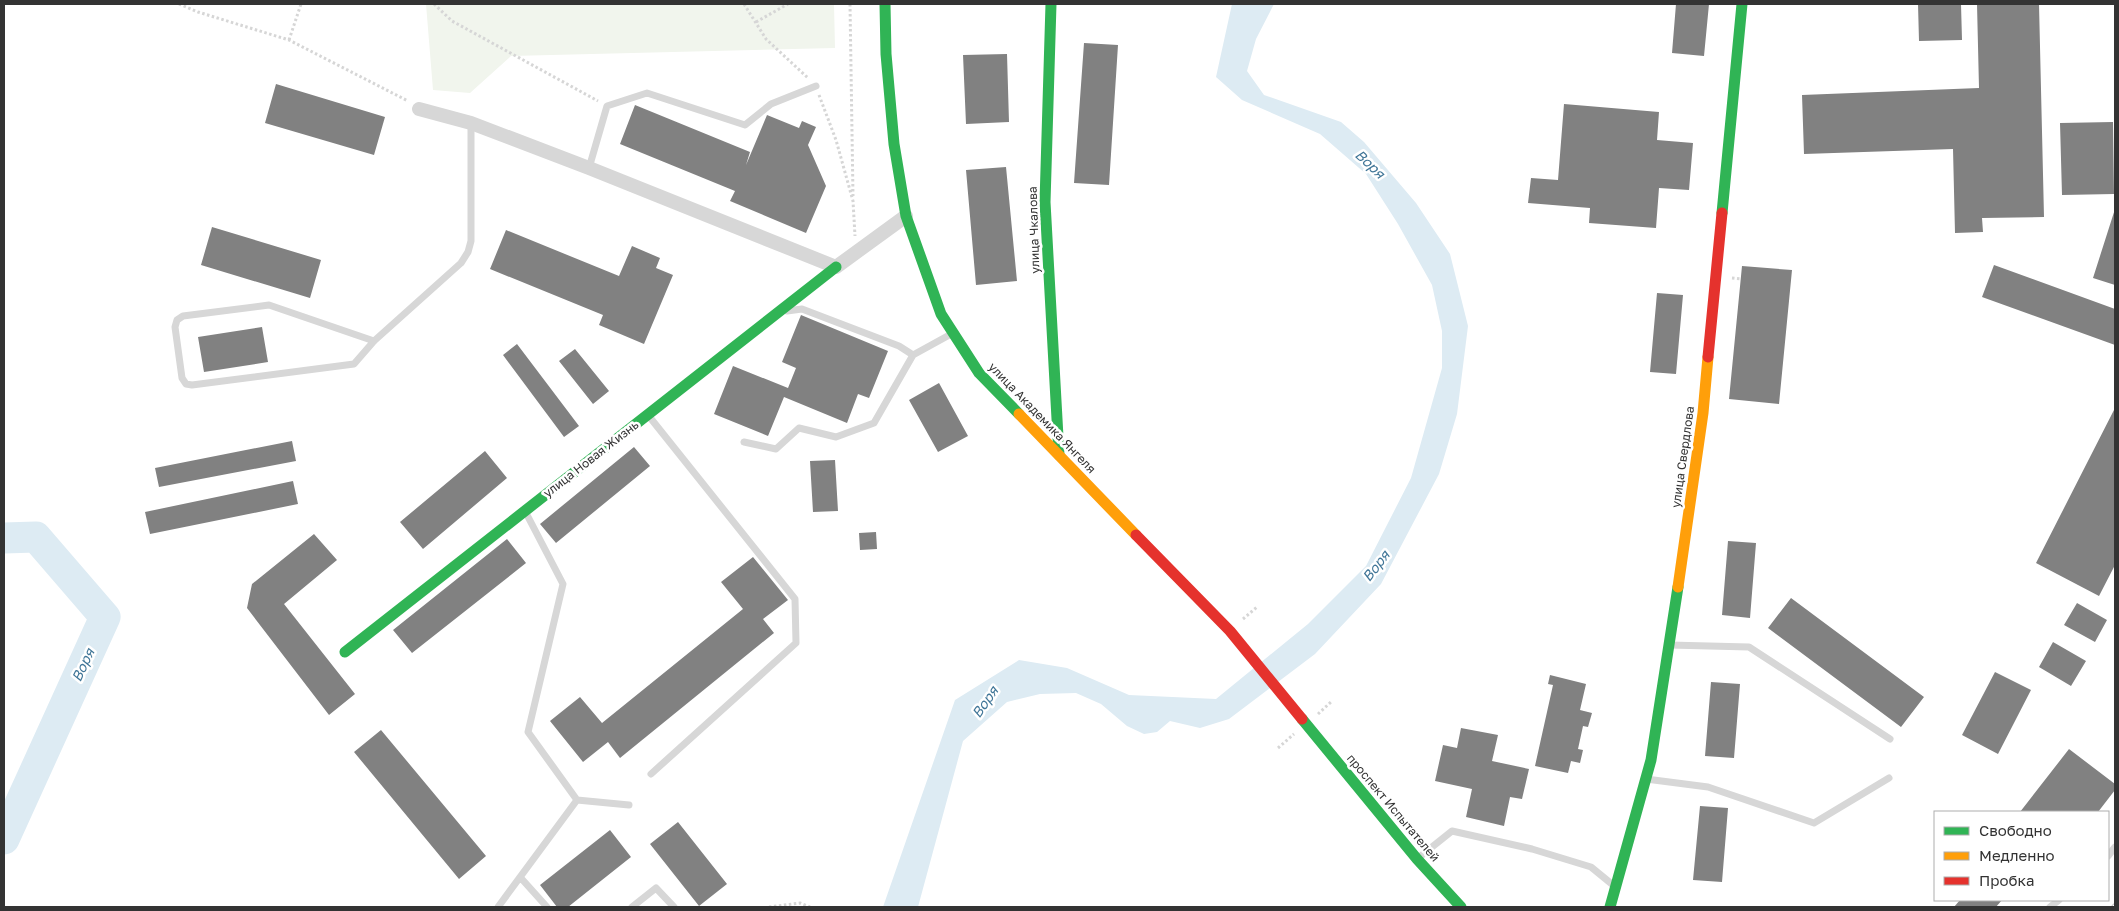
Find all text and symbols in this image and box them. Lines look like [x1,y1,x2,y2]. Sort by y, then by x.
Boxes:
water label: Воря [1352,146,1389,182]
street label: улица Чкалова [1024,186,1043,274]
street label: улица Академика Янгеля [986,359,1099,476]
street label: улица Свердлова [1668,405,1697,509]
street label: улица Новая Жизнь [540,417,641,500]
water label: Воря [1358,546,1394,584]
water label: Воря [68,645,98,684]
water label: Воря [968,682,1002,721]
street label: проспект Испытателей [1344,751,1443,865]
legend [1934,811,2109,901]
text: Свободно [1979,821,2052,839]
text: Медленно [1979,846,2055,864]
text: Пробка [1979,871,2034,889]

